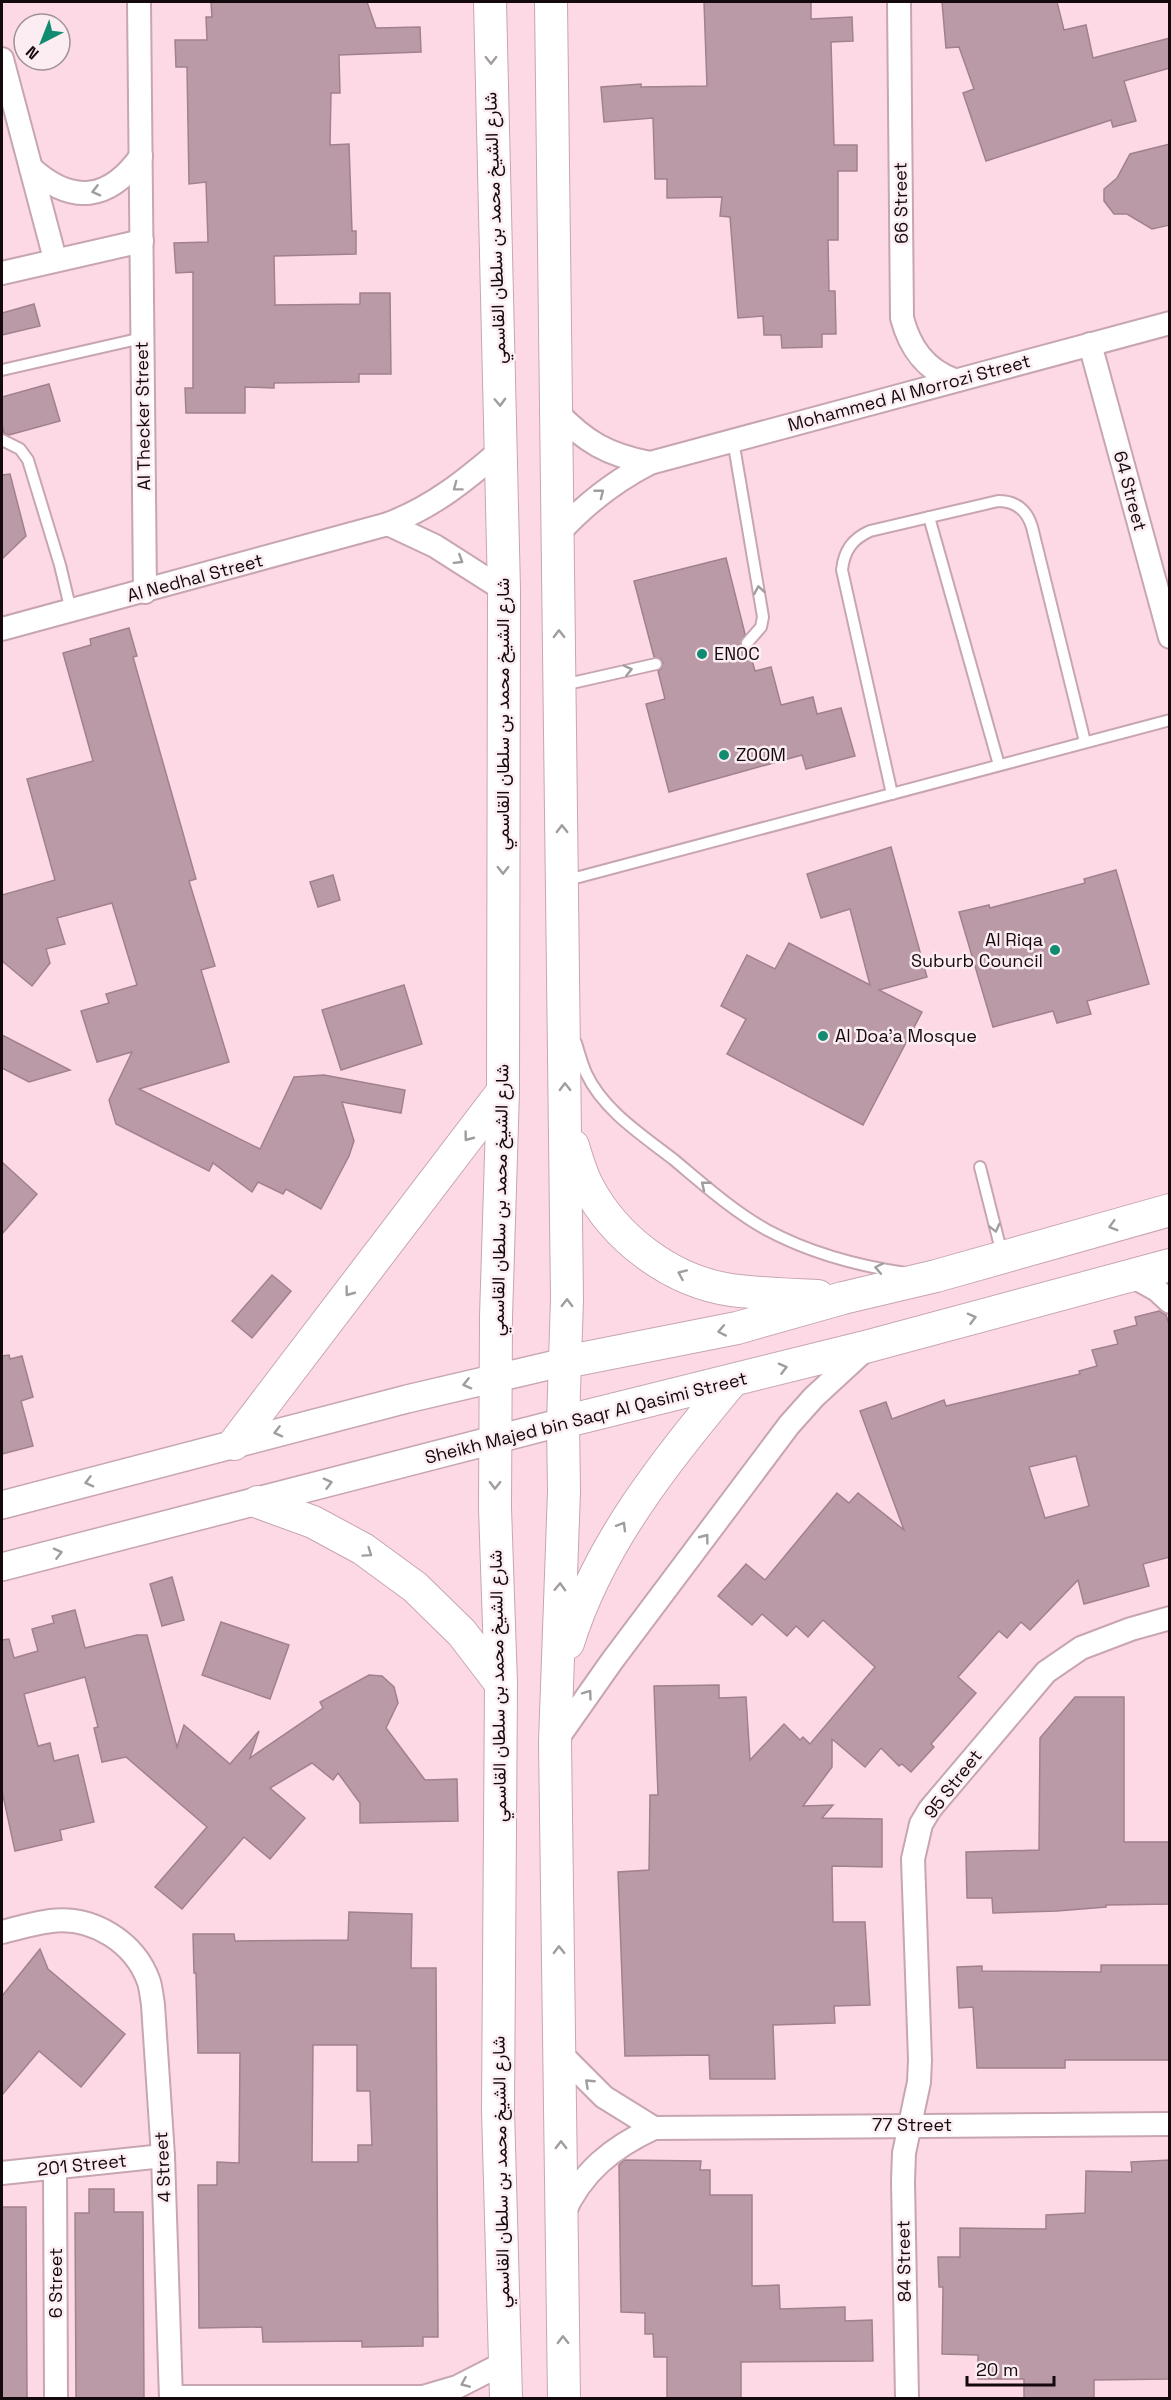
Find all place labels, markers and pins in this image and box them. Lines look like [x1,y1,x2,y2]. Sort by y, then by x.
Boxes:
place label: ENOC [714,642,760,665]
marker: ENOC [695,647,709,661]
place label: ZOOM [736,743,786,766]
marker: ZOOM [717,748,731,762]
place label: Al Riqa Suburb Council [911,928,1043,972]
marker: Al Riqa Suburb Council [1048,943,1062,957]
place label: Al Doa'a Mosque [835,1024,977,1047]
marker: Al Doa'a Mosque [816,1029,830,1043]

